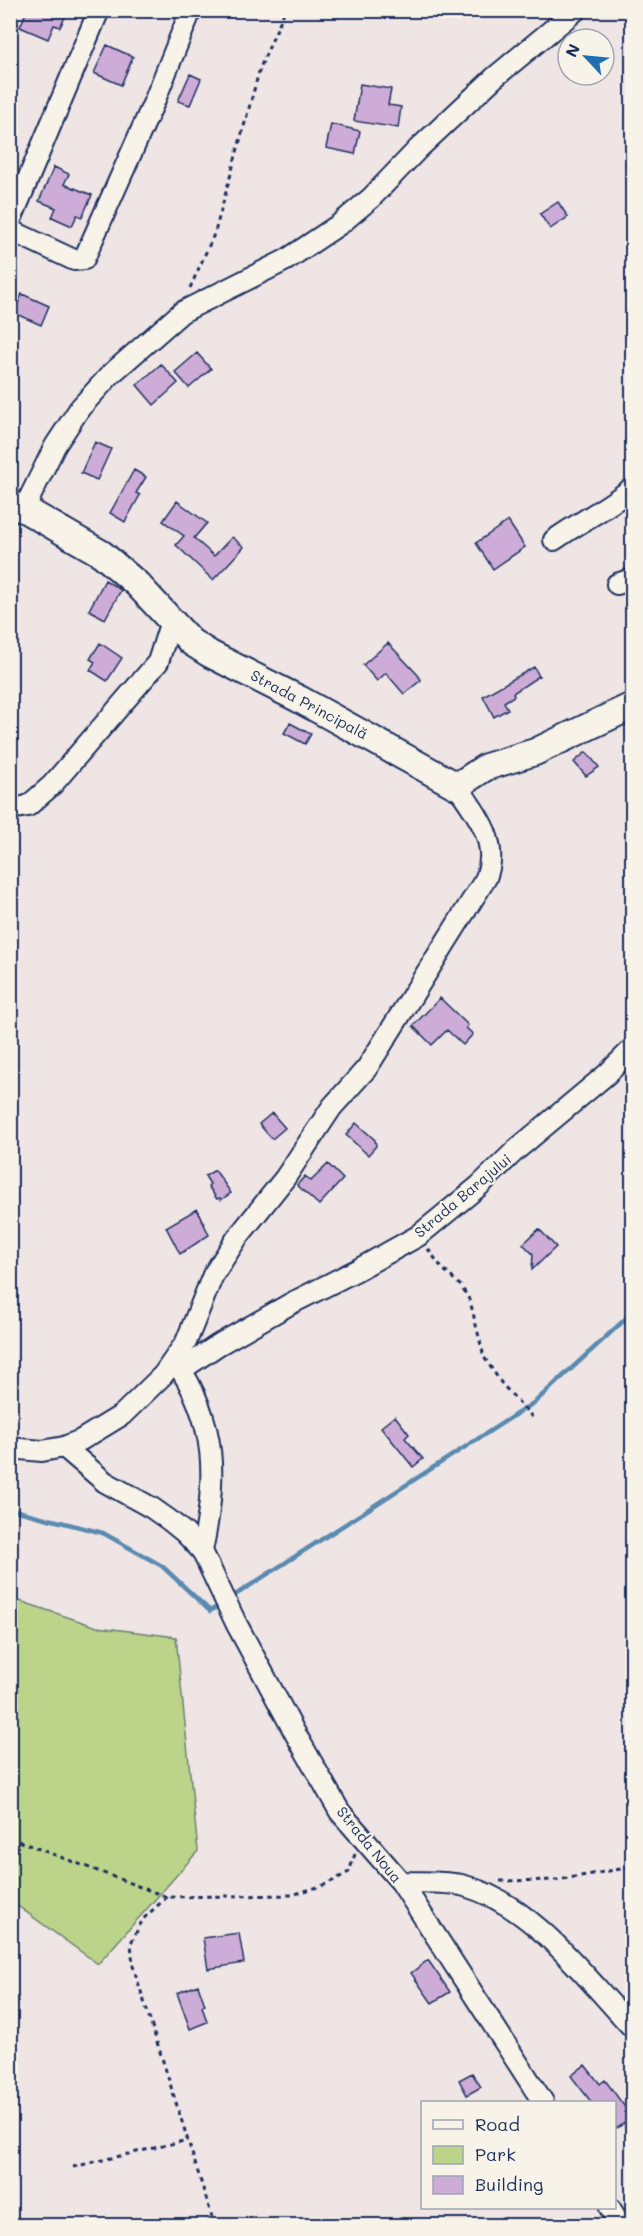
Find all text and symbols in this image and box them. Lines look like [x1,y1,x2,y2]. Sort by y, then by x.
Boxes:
north arrow [556,27,616,87]
text: N [560,40,584,60]
street label: Strada Principală [247,665,372,744]
street label: Strada Barajului [410,1149,515,1242]
street label: Strada Noua [333,1802,407,1887]
legend [421,2101,616,2209]
text: Road [475,2112,520,2136]
text: Park [475,2142,516,2166]
text: Building [475,2172,543,2196]

